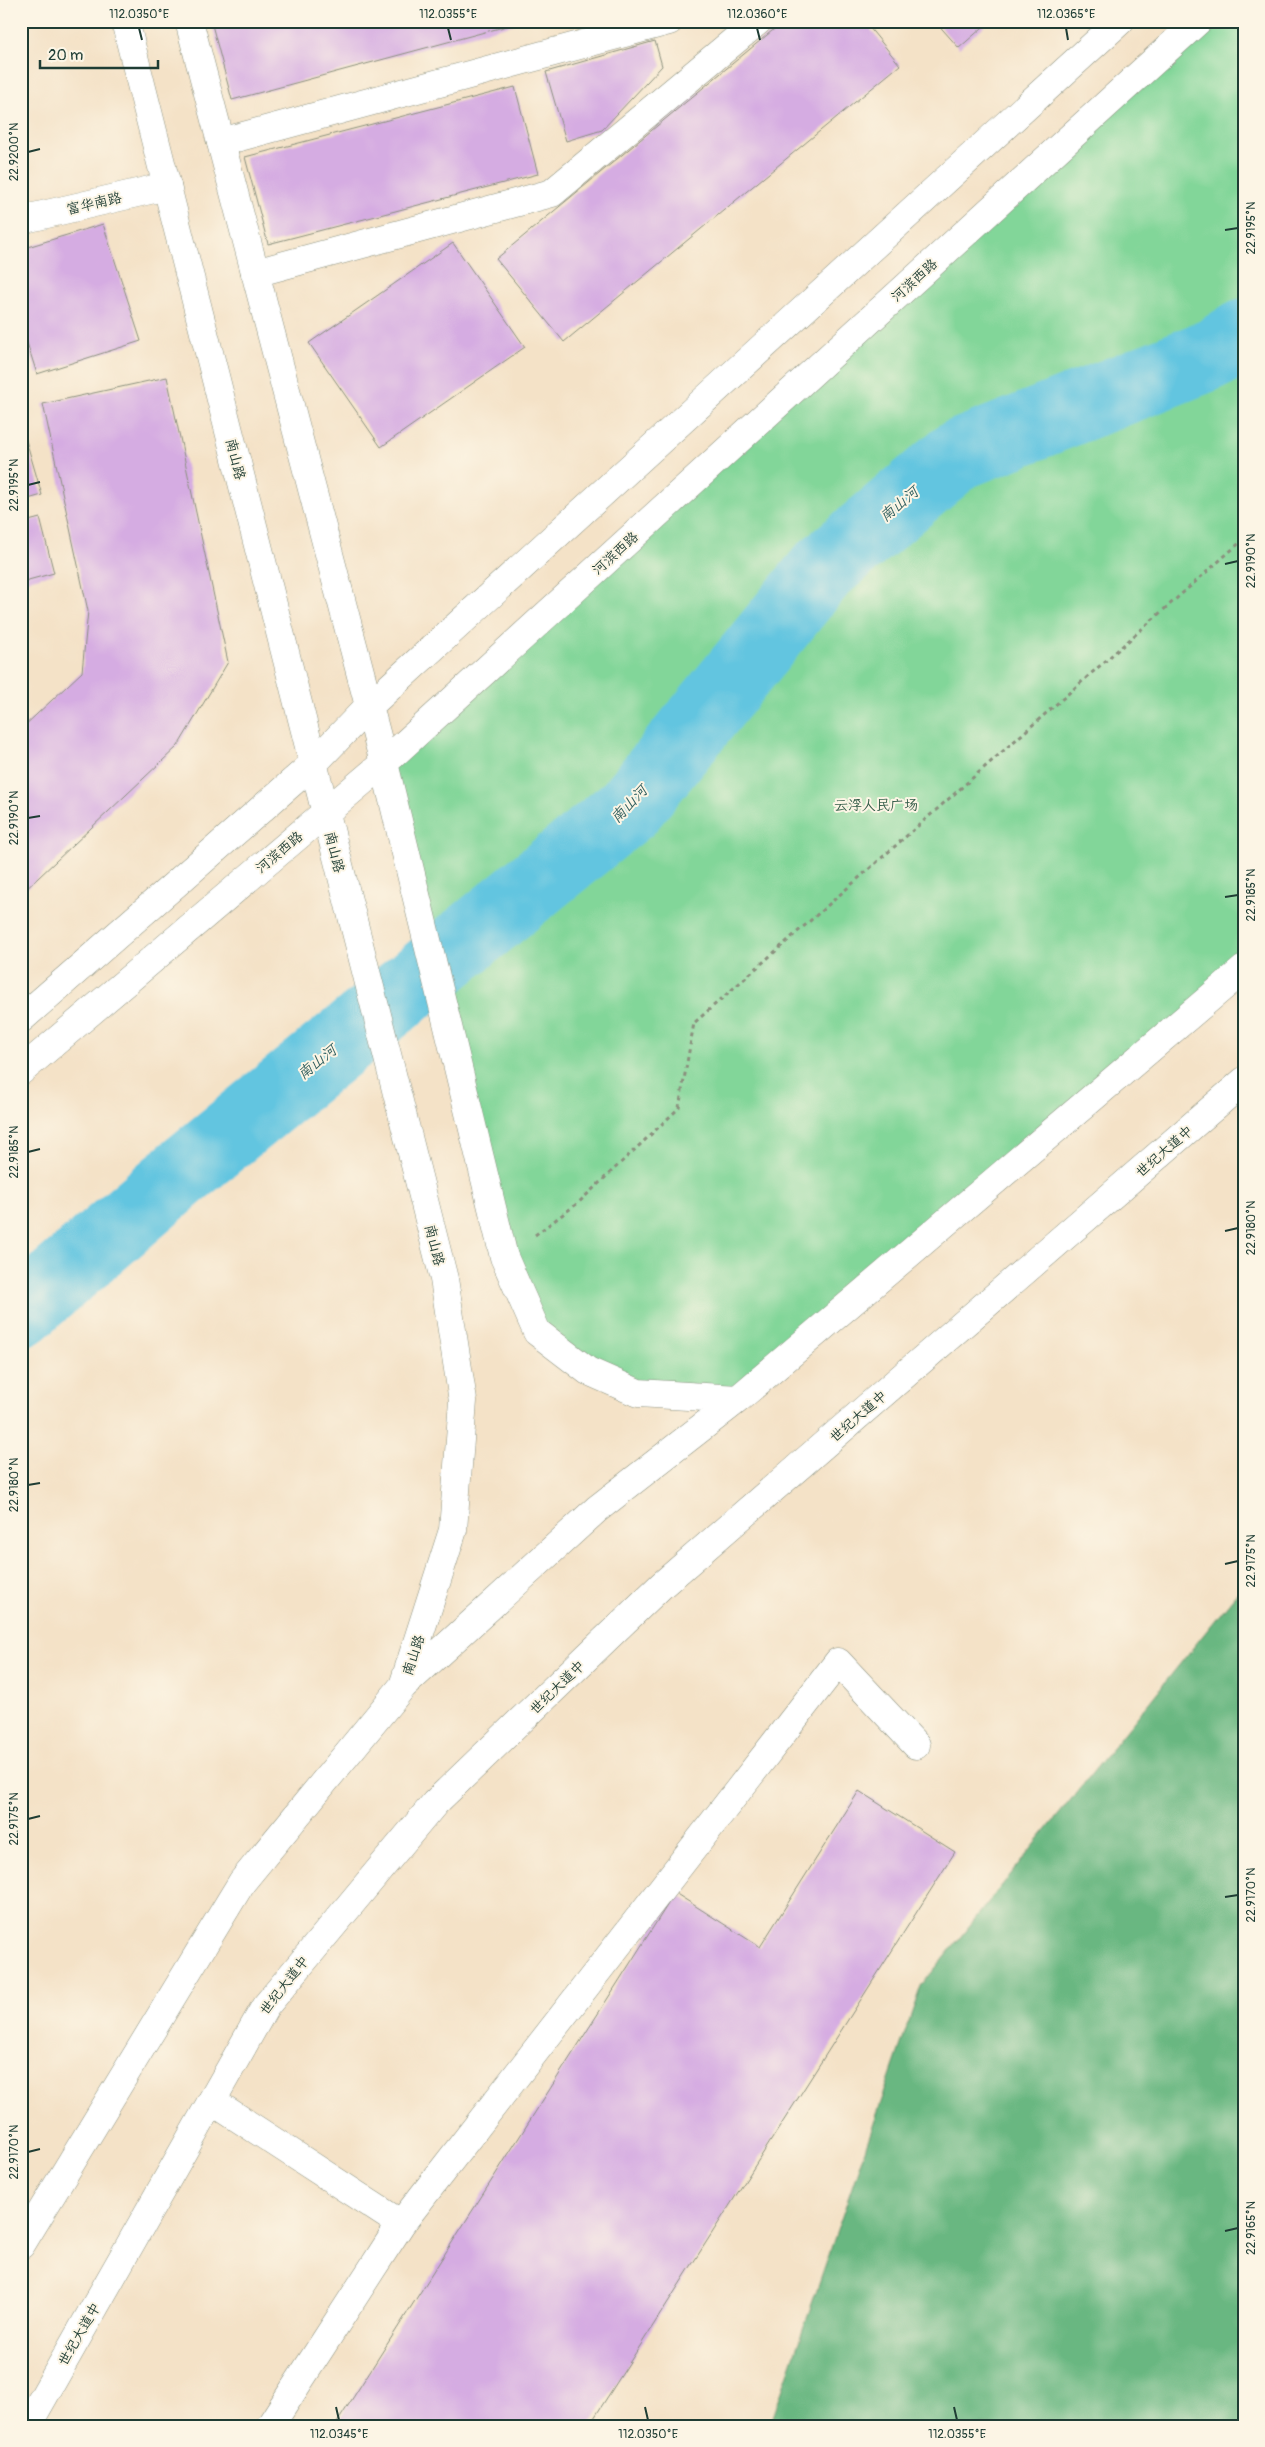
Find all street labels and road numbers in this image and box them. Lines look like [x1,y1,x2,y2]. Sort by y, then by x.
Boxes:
street label: 富华南路 [65,189,123,218]
street label: 河滨西路 [888,255,941,305]
street label: 南山路 [222,437,249,482]
street label: 河滨西路 [589,528,642,578]
street label: 河滨西路 [252,828,306,877]
street label: 南山路 [321,830,348,875]
street label: 世纪大道中 [1132,1122,1196,1181]
street label: 南山路 [421,1223,448,1268]
street label: 世纪大道中 [826,1387,890,1446]
street label: 南山路 [399,1633,428,1678]
street label: 世纪大道中 [526,1657,588,1718]
street label: 世纪大道中 [256,1952,313,2018]
street label: 世纪大道中 [55,2300,104,2369]

